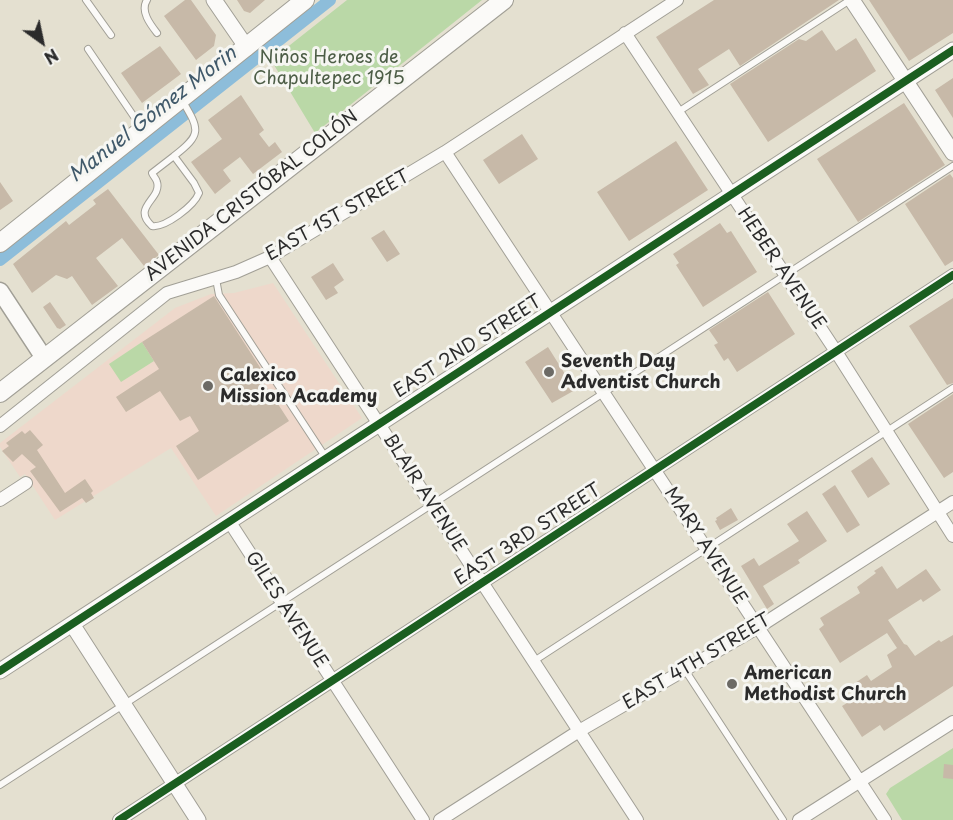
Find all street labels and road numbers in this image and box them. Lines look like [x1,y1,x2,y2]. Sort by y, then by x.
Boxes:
street label: AVENIDA CRISTÓBAL COLÓN [141,106,363,286]
street label: EAST 1ST STREET [262,166,414,266]
street label: HEBER AVENUE [732,204,830,334]
street label: EAST 2ND STREET [390,291,546,403]
street label: BLAIR AVENUE [378,430,470,556]
street label: EAST 3RD STREET [451,480,605,590]
street label: MARY AVENUE [659,483,751,609]
street label: GILES AVENUE [240,548,332,672]
street label: EAST 4TH STREET [619,609,775,715]

